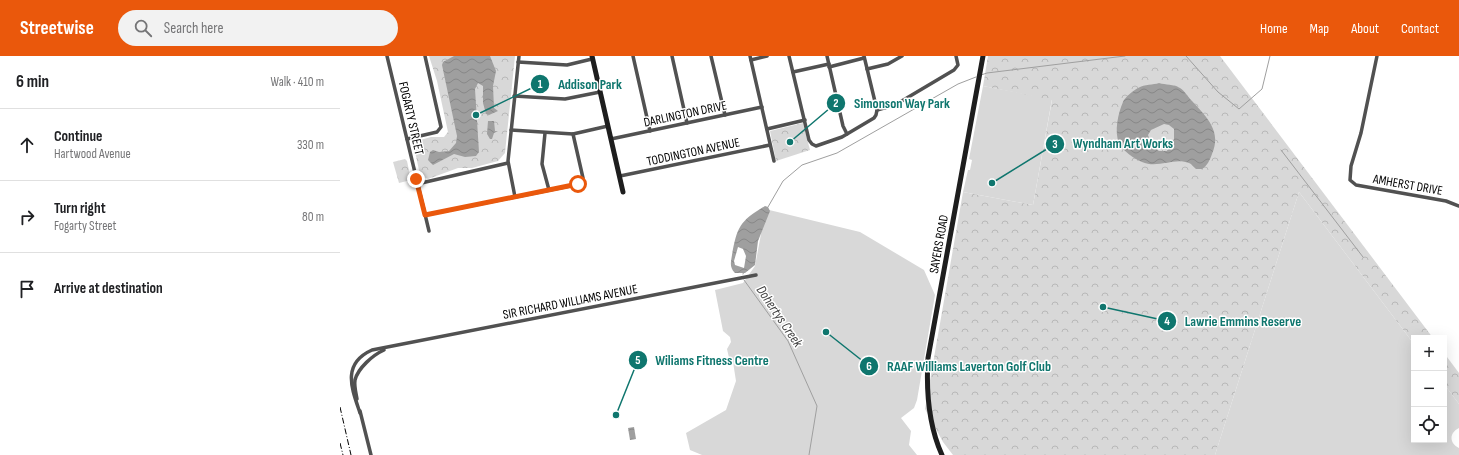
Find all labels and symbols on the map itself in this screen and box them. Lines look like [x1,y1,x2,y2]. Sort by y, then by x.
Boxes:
callout: Addison Park [530,71,630,97]
text: Addison Park [557,76,622,93]
text: 1 [538,77,543,92]
street label: FOGARTY STREET [395,80,427,156]
callout: Simonson Way Park [826,90,958,116]
text: Simonson Way Park [854,95,950,112]
text: 2 [833,96,839,111]
street label: DARLINGTON DRIVE [642,97,728,131]
callout: Wyndham Art Works [1045,131,1181,157]
street label: TODDINGTON AVENUE [645,134,741,170]
text: Wyndham Art Works [1073,135,1173,152]
text: 3 [1052,137,1058,152]
route end [407,170,425,188]
street label: AMHERST DRIVE [1371,171,1444,199]
route start [569,175,587,193]
street label: SAYERS ROAD [926,214,952,275]
street label: SIR RICHARD WILLIAMS AVENUE [501,281,639,323]
water label: Dohertys Creek [753,282,807,351]
callout: Lawrie Emmins Reserve [1157,308,1310,334]
text: Lawrie Emmins Reserve [1185,313,1301,330]
text: 4 [1164,314,1170,329]
callout: Wiliams Fitness Centre [628,347,777,373]
text: Wiliams Fitness Centre [655,352,769,369]
text: 5 [635,353,641,368]
callout: RAAF Williams Laverton Golf Club [859,353,1059,379]
text: RAAF Williams Laverton Golf Club [887,358,1051,375]
text: 6 [866,359,872,374]

